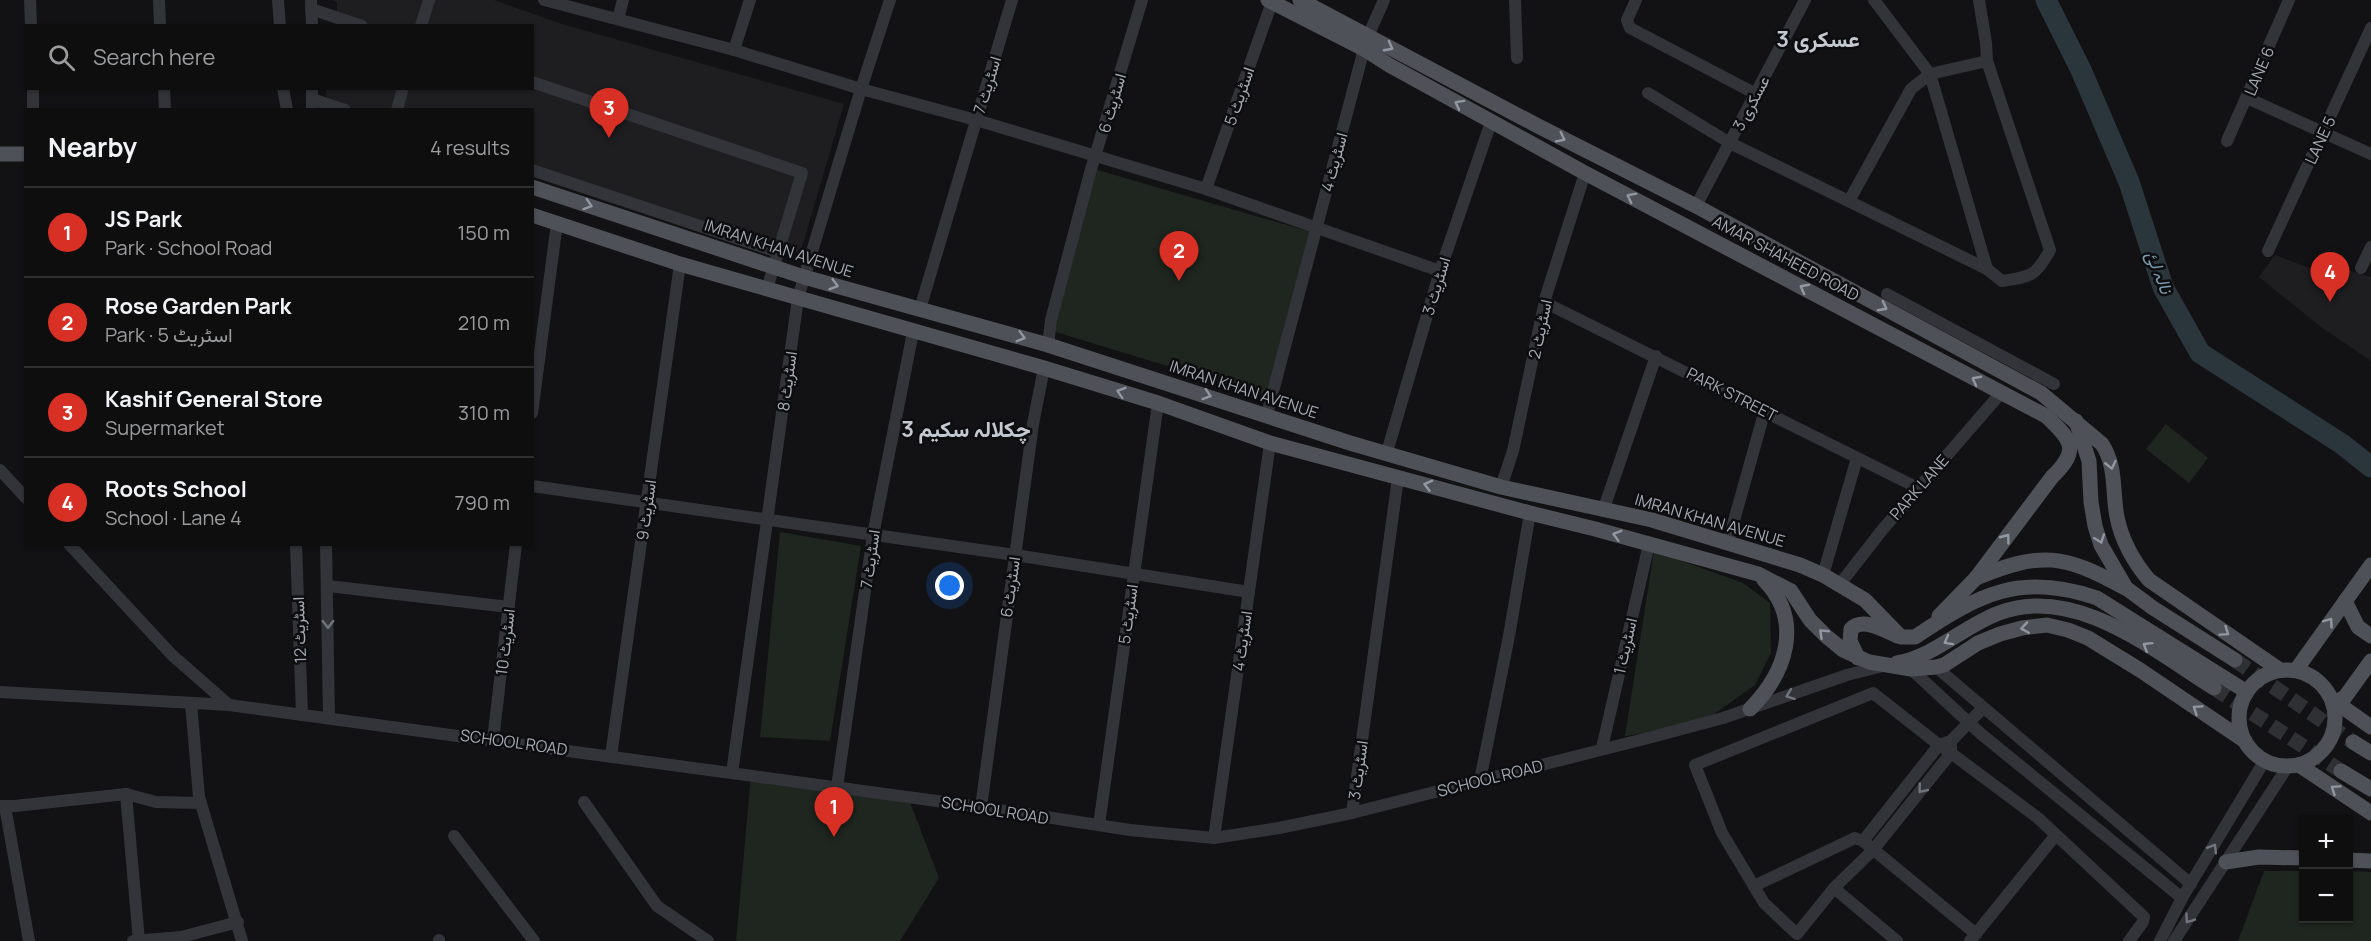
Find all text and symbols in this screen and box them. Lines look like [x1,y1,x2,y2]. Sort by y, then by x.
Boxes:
search box [24,24,534,90]
district label: عسکری 3 [1776,24,1860,54]
one-way arrow [1382,40,1393,51]
icon: search [45,41,78,74]
text: Search here [93,42,215,72]
street label: LANE 6 [2239,43,2279,99]
street label: اسٹریٹ 7 [968,54,1006,116]
street label: اسٹریٹ 5 [1219,64,1259,128]
street label: اسٹریٹ 6 [1093,71,1131,135]
street label: عسکری 3 [1727,72,1775,134]
pin: 3 [590,88,628,138]
one-way arrow [1455,100,1466,112]
street label: LANE 5 [2299,112,2341,168]
text: Nearby [48,129,137,165]
street label: اسٹریٹ 4 [1316,130,1352,194]
one-way arrow [1555,131,1565,142]
text: 4 results [430,134,510,161]
one-way arrow [1627,193,1637,204]
one-way arrow [582,197,593,210]
text: JS Park [105,204,182,234]
street label: AMAR SHAHEED ROAD [1709,210,1863,306]
street label: IMRAN KHAN AVENUE [702,214,856,282]
text: 1 [63,219,72,246]
text: 150 m [457,219,510,246]
pin: 2 [1160,232,1198,281]
text: Park · School Road [105,234,272,261]
water label: نالہ لئ [2141,247,2179,298]
pin: 4 [2310,252,2350,302]
street label: اسٹریٹ 3 [1417,254,1455,318]
one-way arrow [828,277,838,290]
one-way arrow [1799,283,1810,295]
text: Rose Garden Park [105,291,291,321]
street label: اسٹریٹ 2 [1523,297,1557,361]
one-way arrow [1876,300,1887,311]
text: 2 [62,309,73,336]
text: 210 m [458,309,510,336]
text: Park · اسٹریٹ 5 [105,321,233,348]
one-way arrow [1015,330,1026,342]
street label: اسٹریٹ 8 [772,350,802,412]
street label: IMRAN KHAN AVENUE [1167,355,1321,423]
street label: PARK STREET [1683,362,1781,426]
one-way arrow [1971,376,1982,387]
text: Kashif General Store [105,384,323,414]
one-way arrow [1116,387,1127,399]
one-way arrow [1201,388,1212,401]
text: 3 [62,399,73,426]
text: 310 m [458,399,510,426]
text: Supermarket [105,414,225,441]
district label: چکلالہ سکیم 3 [901,414,1031,445]
street label: PARK LANE [1885,450,1953,524]
one-way arrow [2104,460,2117,470]
text: Roots School [105,474,247,504]
street label: اسٹریٹ 9 [631,478,661,542]
one-way arrow [1423,480,1433,493]
street label: IMRAN KHAN AVENUE [1632,488,1788,552]
text: 4 [61,489,74,516]
text: 790 m [454,489,510,516]
text: School · Lane 4 [105,504,242,531]
street label: اسٹریٹ 7 [855,528,885,590]
one-way arrow [1612,529,1622,542]
one-way arrow [1999,533,2010,544]
one-way arrow [2092,533,2105,544]
street label: اسٹریٹ 6 [995,555,1025,619]
your location [935,571,964,600]
street label: اسٹریٹ 5 [1113,583,1143,645]
street label: اسٹریٹ 12 [287,596,311,664]
street label: اسٹریٹ 10 [490,607,520,677]
street label: اسٹریٹ 4 [1227,610,1257,672]
street label: اسٹریٹ 1 [1608,616,1642,676]
one-way arrow [2322,618,2333,629]
one-way arrow [322,619,334,628]
one-way arrow [2020,622,2030,634]
one-way arrow [2218,625,2229,636]
one-way arrow [1820,629,1831,640]
one-way arrow [1944,634,1954,645]
one-way arrow [2143,642,2153,654]
one-way arrow [1785,688,1796,701]
one-way arrow [2192,705,2203,716]
street label: SCHOOL ROAD [459,724,569,760]
street label: اسٹریٹ 3 [1343,739,1373,801]
street label: SCHOOL ROAD [1435,754,1545,802]
one-way arrow [1918,782,1929,793]
one-way arrow [2330,785,2341,796]
pin: 1 [814,788,854,837]
street label: SCHOOL ROAD [940,791,1050,829]
map controls [2299,815,2353,923]
button: + [2299,815,2353,869]
one-way arrow [2206,844,2218,854]
button: − [2299,869,2353,923]
one-way arrow [2185,912,2196,923]

